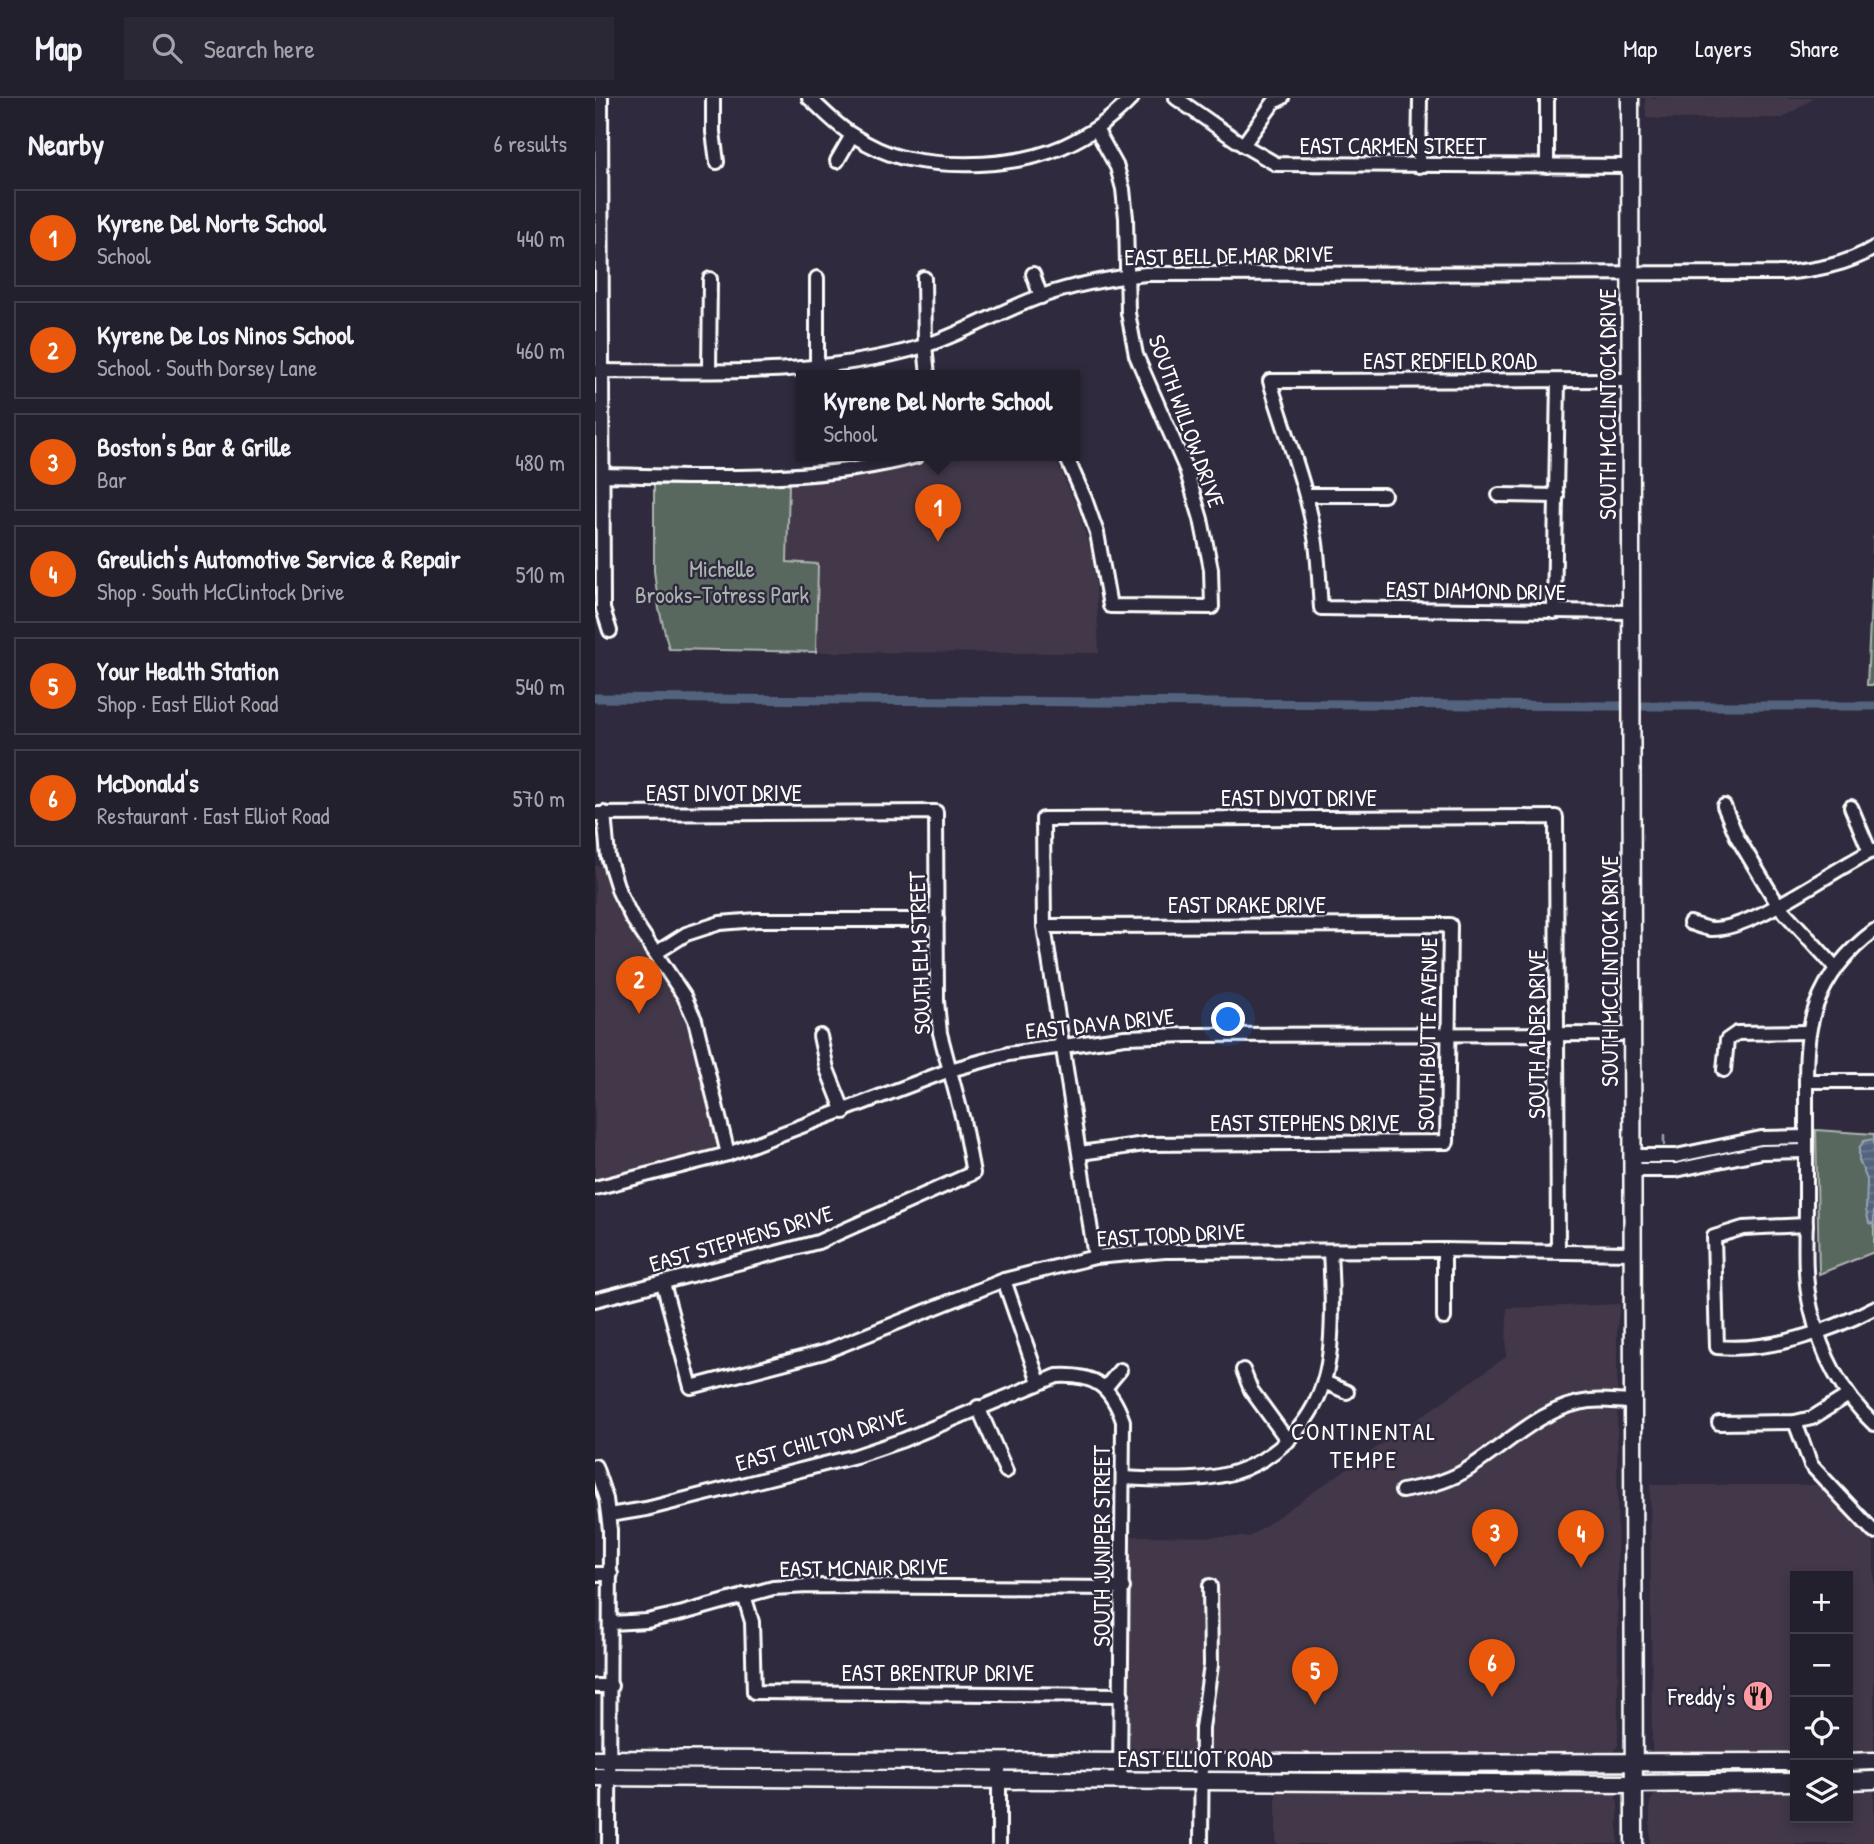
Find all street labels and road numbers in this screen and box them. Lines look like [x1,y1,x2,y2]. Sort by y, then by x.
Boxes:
street label: EAST CARMEN STREET [1300,130,1486,161]
street label: EAST BELL DE MAR DRIVE [1124,238,1334,272]
street label: SOUTH MCCLINTOCK DRIVE [1592,288,1623,520]
street label: SOUTH WILLOW DRIVE [1141,330,1233,512]
street label: EAST REDFIELD ROAD [1363,345,1537,376]
street label: EAST DIAMOND DRIVE [1386,573,1566,607]
street label: EAST DIVOT DRIVE [646,777,802,808]
street label: EAST DIVOT DRIVE [1221,782,1377,813]
street label: SOUTH MCCLINTOCK DRIVE [1594,855,1625,1087]
street label: SOUTH ELM STREET [901,871,937,1035]
street label: EAST DRAKE DRIVE [1168,889,1326,920]
street label: SOUTH BUTTE AVENUE [1410,937,1444,1131]
street label: SOUTH ALDER DRIVE [1521,949,1552,1119]
street label: EAST DAVA DRIVE [1024,1000,1176,1046]
street label: EAST STEPHENS DRIVE [1210,1107,1400,1138]
street label: EAST STEPHENS DRIVE [646,1197,836,1279]
street label: EAST TODD DRIVE [1096,1215,1246,1253]
street label: EAST CHILTON DRIVE [732,1400,910,1478]
street label: SOUTH JUNIPER STREET [1086,1445,1117,1647]
street label: EAST MCNAIR DRIVE [779,1550,949,1584]
street label: EAST BRENTRUP DRIVE [842,1657,1034,1688]
street label: EAST ELLIOT ROAD [1118,1743,1273,1774]

